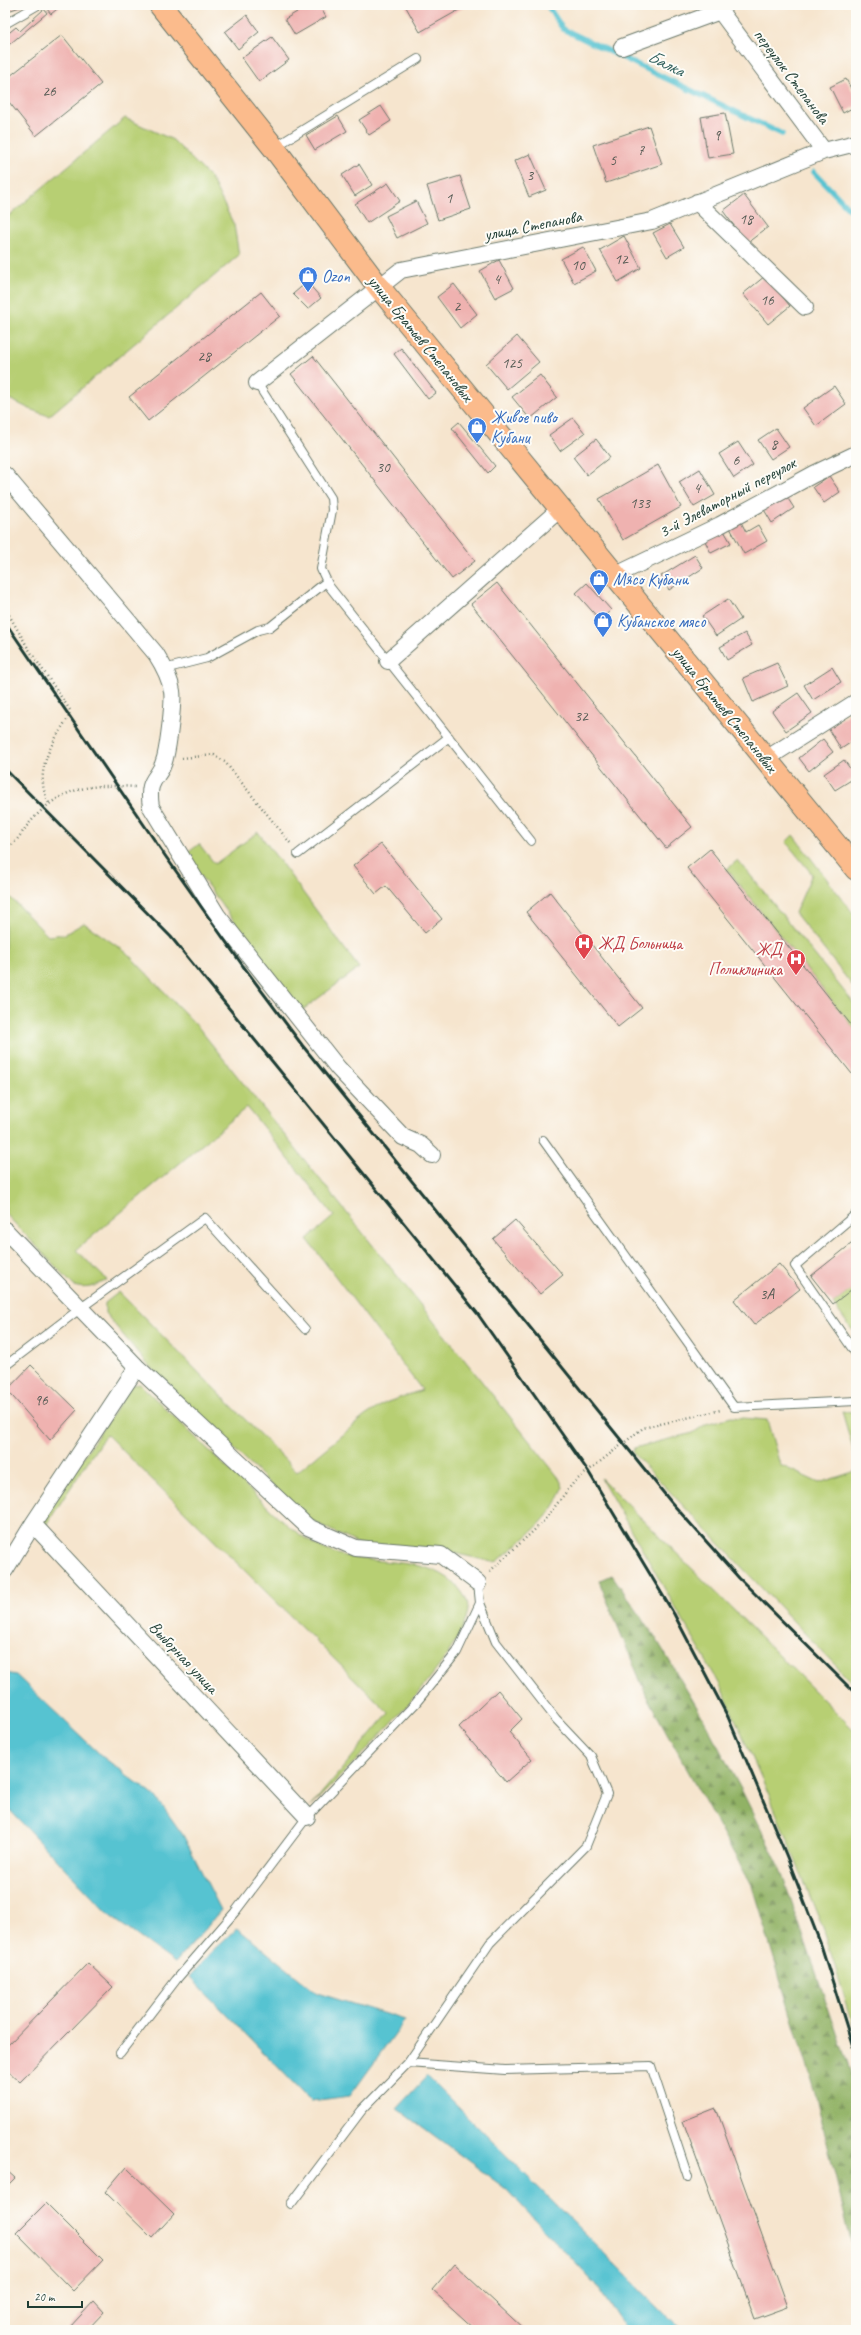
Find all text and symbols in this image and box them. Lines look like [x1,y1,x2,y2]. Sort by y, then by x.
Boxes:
street label: переулок Степанова [749,25,835,129]
water label: Балка [644,45,689,82]
house number: 26 [42,82,57,101]
house number: 9 [714,126,722,145]
house number: 7 [638,141,646,160]
house number: 5 [610,151,618,170]
house number: 3 [527,166,535,185]
house number: 1 [446,189,454,208]
street label: улица Степанова [482,205,585,245]
house number: 18 [739,210,754,229]
house number: 12 [614,250,629,269]
house number: 10 [571,256,586,275]
shop icon: Ozon [297,265,319,293]
place label: Ozon [322,266,350,287]
street label: улица Братьев Степановых [363,270,479,407]
house number: 4 [494,270,502,289]
house number: 16 [760,291,775,310]
house number: 2 [454,297,462,316]
house number: 28 [197,347,212,366]
house number: 125 [502,354,523,373]
place label: Живое пиво Кубани [491,407,559,448]
shop icon: Живое пиво Кубани [466,416,488,444]
house number: 8 [771,435,779,454]
house number: 6 [733,451,741,470]
street label: 3-й Элеваторный переулок [655,452,801,542]
house number: 30 [376,458,391,477]
house number: 4 [694,479,702,498]
house number: 133 [630,494,651,513]
shop icon: Мясо Кубани [588,568,610,596]
place label: Мясо Кубани [613,569,690,590]
shop icon: Кубанское мясо [592,610,614,638]
place label: Кубанское мясо [617,611,706,632]
street label: улица Братьев Степановых [667,641,783,778]
house number: 32 [574,707,589,726]
hospital icon: ЖД Больница [573,932,595,960]
place label: ЖД Больница [598,933,684,954]
place label: ЖД Поликлиника [708,939,784,980]
hospital icon: ЖД Поликлиника [785,948,807,976]
house number: 3А [760,1285,776,1304]
house number: 96 [34,1391,49,1410]
street label: Выборная улица [145,1617,224,1700]
scale bar [28,2283,82,2309]
text: 20 m [34,2289,56,2305]

